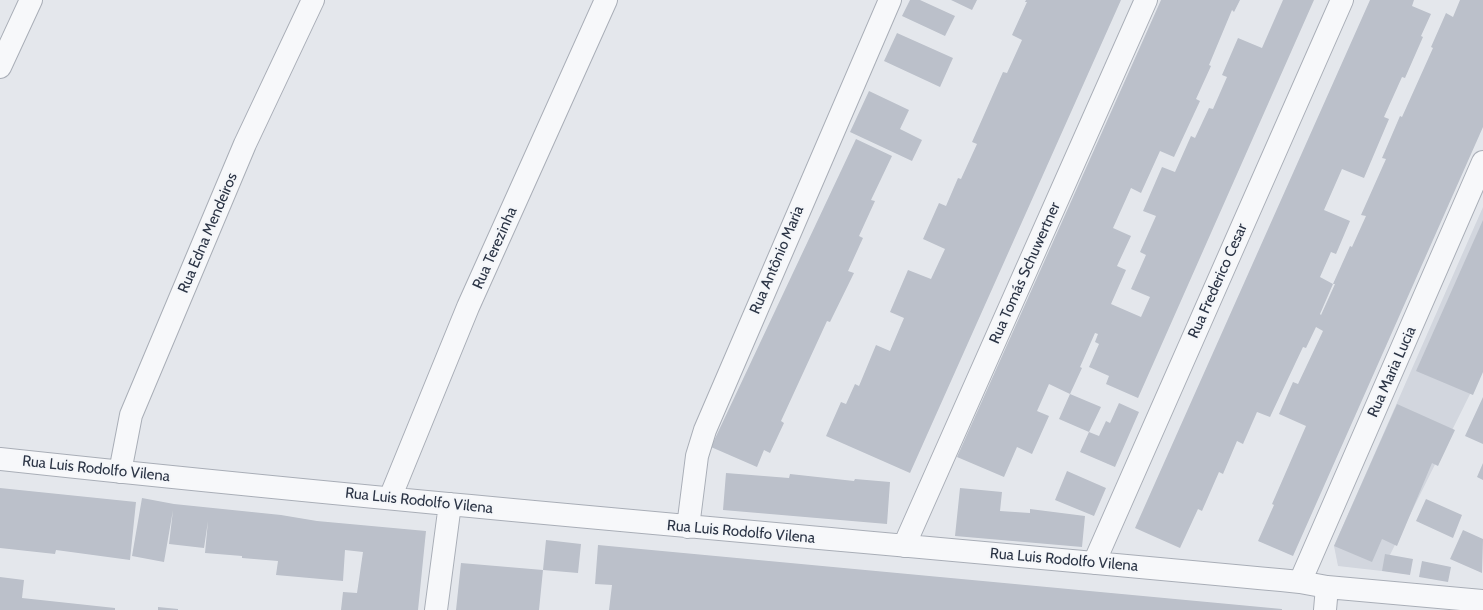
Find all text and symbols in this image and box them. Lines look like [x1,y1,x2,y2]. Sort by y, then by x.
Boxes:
street label: Rua Edna Mendeiros [175,170,241,296]
street label: Rua Tomás Schuwertner [986,199,1064,347]
street label: Rua Antônio Maria [746,203,808,317]
street label: Rua Terezinha [469,204,521,292]
street label: Rua Frederico Cesar [1185,221,1251,341]
street label: Rua Maria Lucia [1364,324,1420,420]
street label: Rua Luis Rodolfo Vilena [21,452,171,486]
street label: Rua Luis Rodolfo Vilena [344,484,494,518]
street label: Rua Luis Rodolfo Vilena [666,517,816,547]
street label: Rua Luis Rodolfo Vilena [989,545,1139,575]

